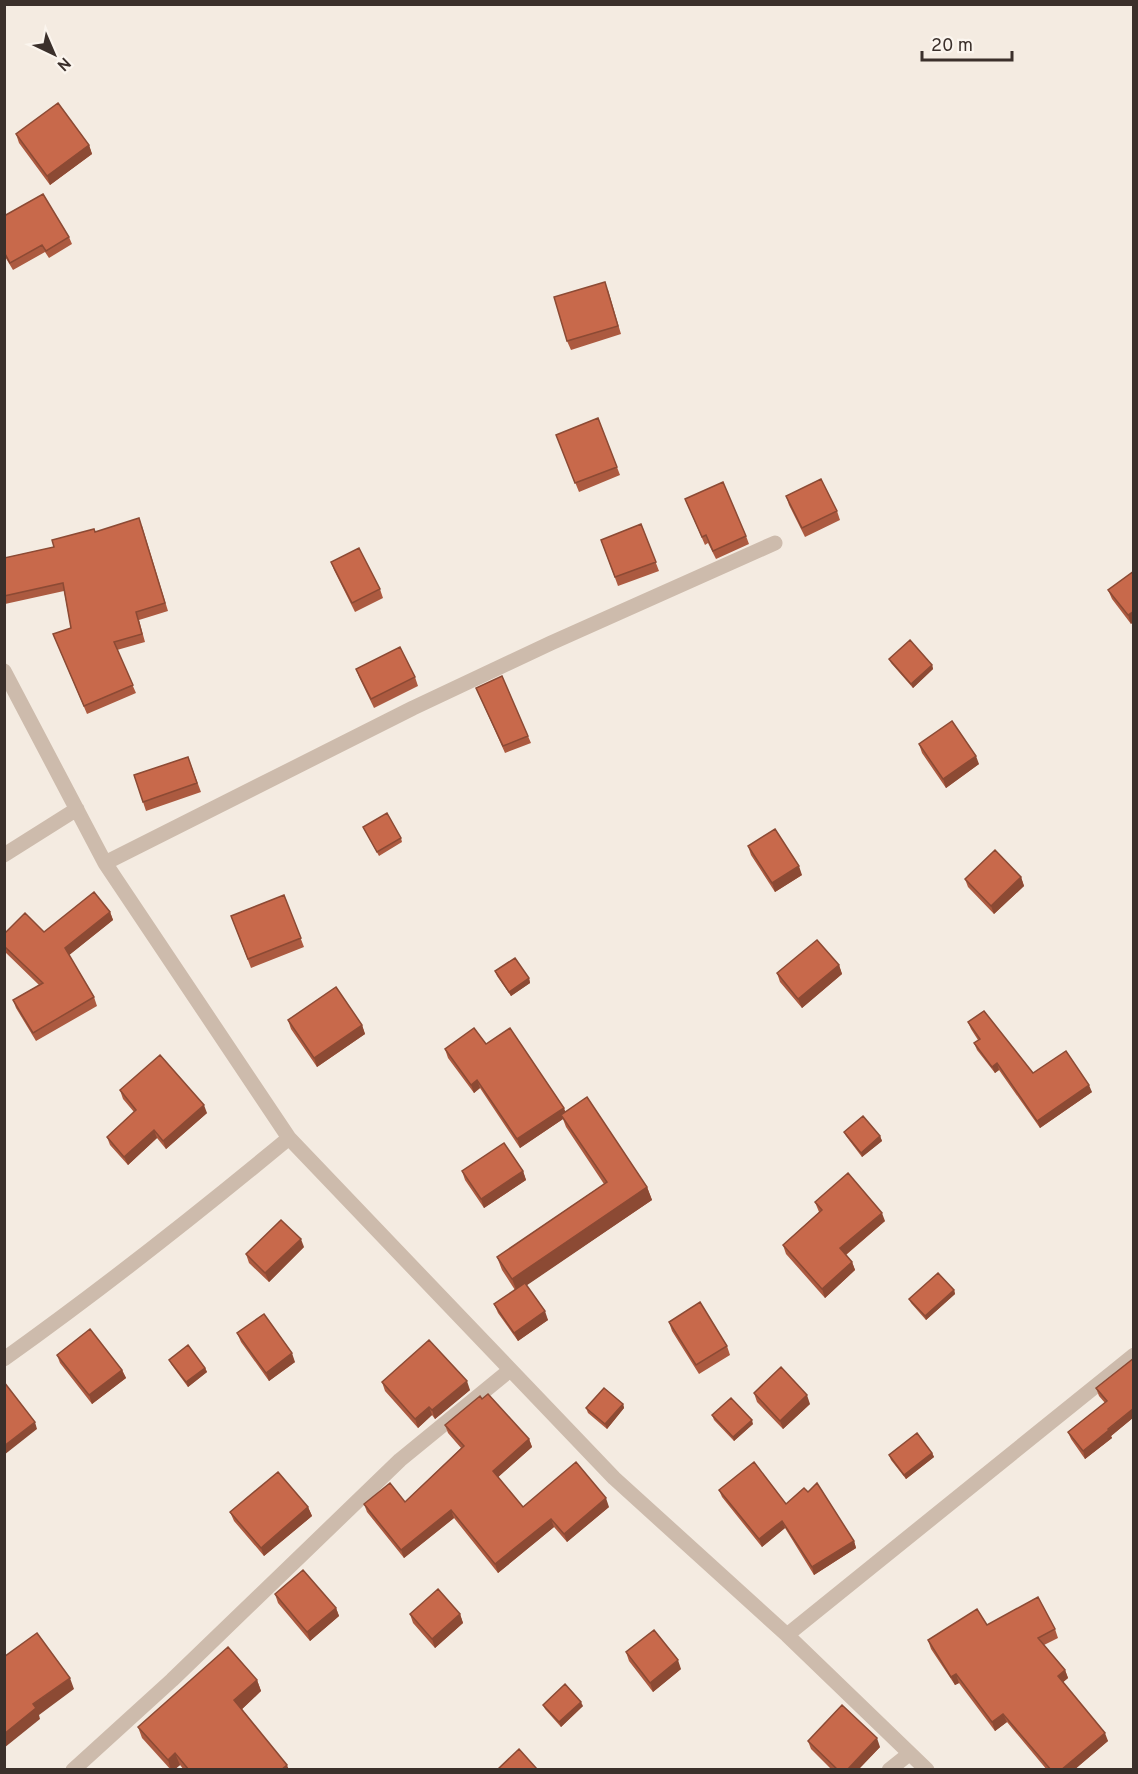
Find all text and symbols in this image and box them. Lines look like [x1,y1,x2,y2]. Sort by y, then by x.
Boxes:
north arrow [24,24,84,84]
scale bar [922,24,1012,62]
text: 20 m [931,35,973,58]
text: N [52,52,74,75]

